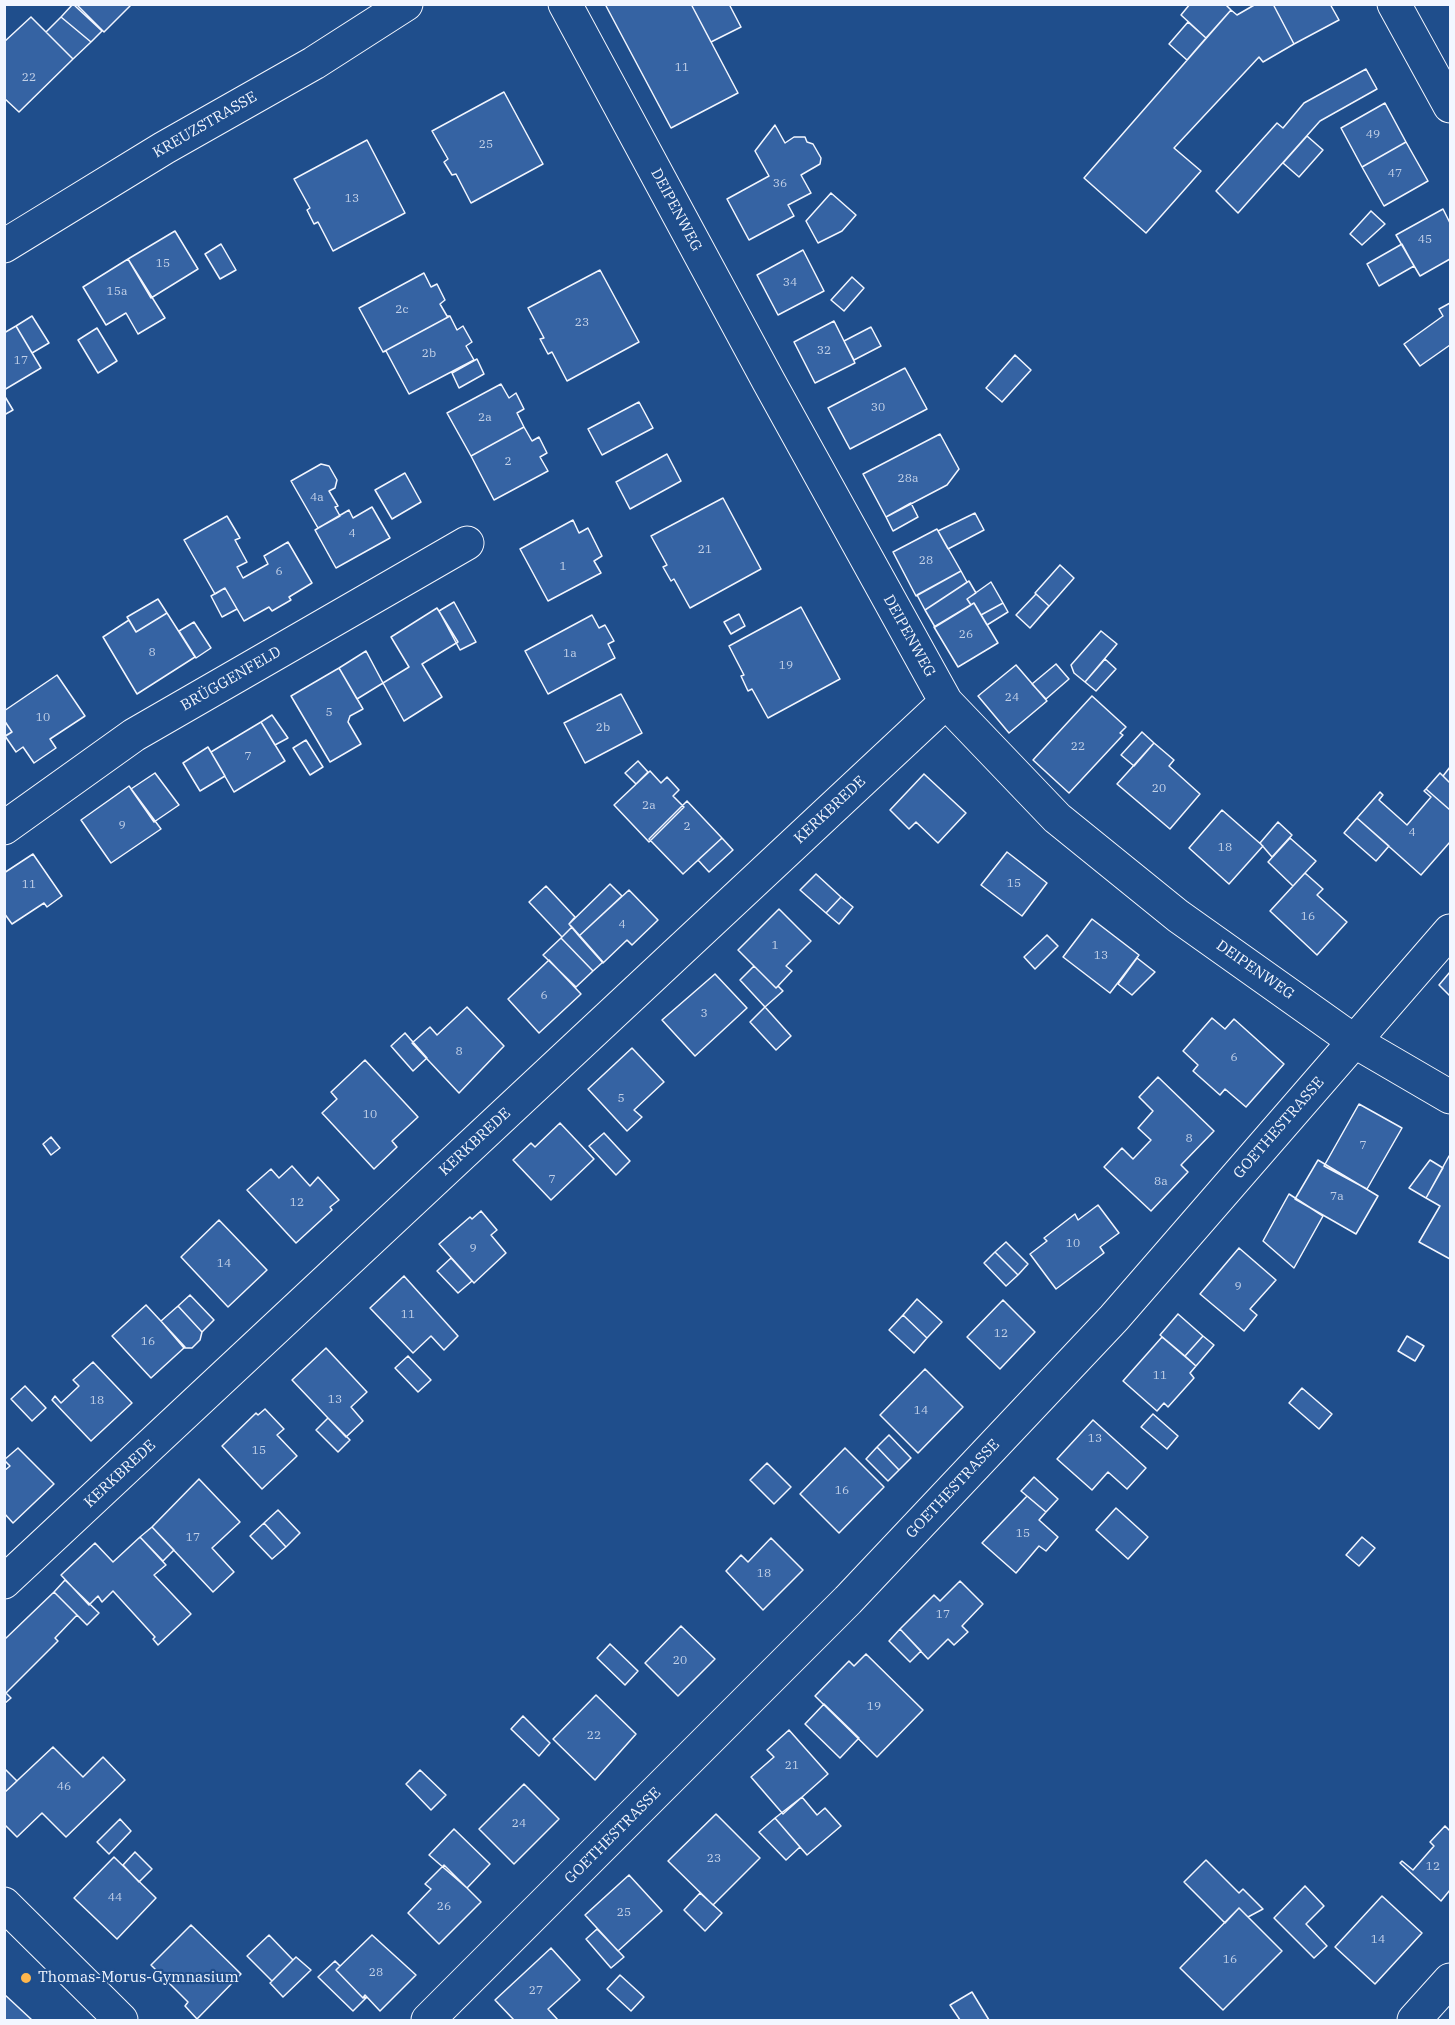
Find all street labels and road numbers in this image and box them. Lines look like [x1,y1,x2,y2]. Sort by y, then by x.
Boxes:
street label: KREUZSTRASSE [150,88,260,162]
street label: DEIPENWEG [647,166,705,254]
street label: DEIPENWEG [879,592,939,680]
street label: BRÜGGENFELD [178,643,284,715]
street label: KERKBREDE [791,772,869,848]
street label: DEIPENWEG [1213,937,1297,1003]
street label: GOETHESTRASSE [1230,1074,1328,1182]
street label: KERKBREDE [436,1104,514,1180]
street label: KERKBREDE [81,1436,159,1512]
street label: GOETHESTRASSE [903,1436,1003,1542]
street label: GOETHESTRASSE [561,1784,665,1888]

